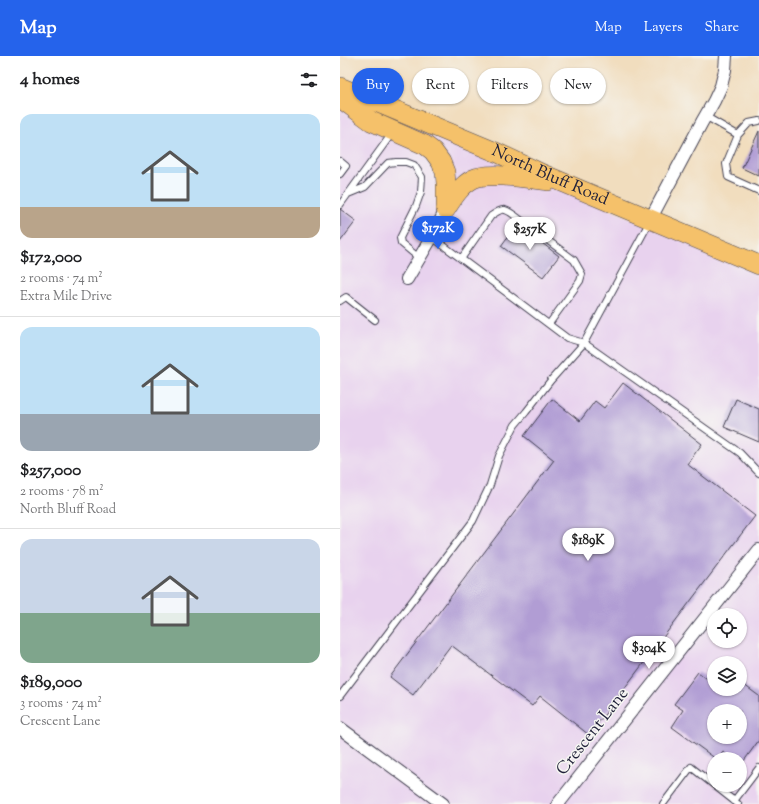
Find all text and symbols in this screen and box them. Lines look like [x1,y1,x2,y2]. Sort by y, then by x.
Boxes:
text: Map [20,15,57,42]
text: Map [595,18,622,38]
text: Layers [644,18,682,38]
text: Share [704,18,739,38]
text: 4 homes [20,68,80,92]
chip: Buy [352,68,404,104]
chip: Rent [412,68,469,104]
chip: Filters [477,68,542,104]
chip: New [550,68,606,104]
icon: filters [298,69,320,91]
icon: home [134,140,206,212]
street label: North Bluff Road [487,140,612,212]
pin: $172K [410,216,466,250]
pin: $257K [502,217,558,251]
text: $172K [421,220,455,238]
text: $257K [513,221,547,239]
text: $172,000 [20,246,82,270]
text: 2 rooms · 74 m² [20,270,103,288]
text: Extra Mile Drive [20,288,112,306]
icon: home [134,353,206,425]
text: $257,000 [20,459,81,483]
text: 2 rooms · 78 m² [20,483,104,501]
text: North Bluff Road [20,501,116,519]
pin: $189K [560,528,616,562]
text: $189K [571,532,605,550]
icon: home [134,565,206,637]
map controls [707,608,747,792]
button: locate [707,608,747,648]
pin: $304K [621,636,677,670]
text: $304K [632,640,666,658]
button: layers [707,656,747,696]
text: $189,000 [20,671,82,695]
street label: Crescent Lane [551,683,635,781]
text: 3 rooms · 74 m² [20,695,102,713]
button: + [707,704,747,744]
text: Crescent Lane [20,713,100,731]
button: − [707,752,747,792]

